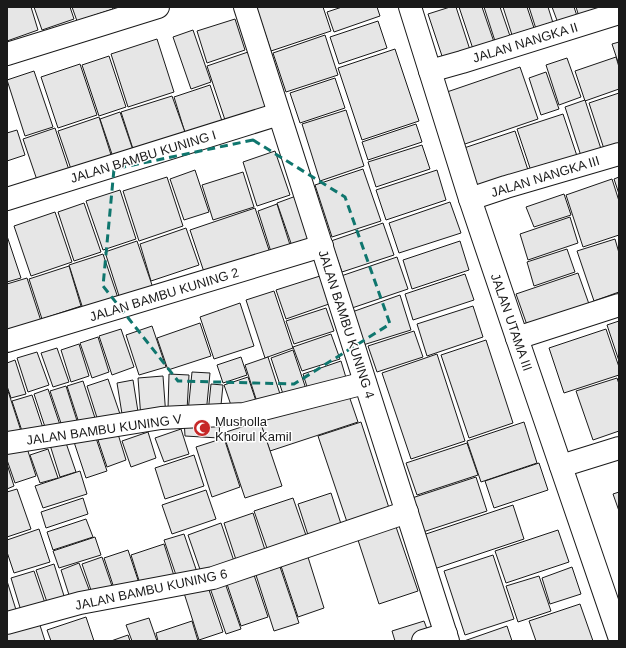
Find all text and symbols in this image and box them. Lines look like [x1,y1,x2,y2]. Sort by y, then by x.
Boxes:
street label: JALAN NANGKA II [471,19,580,66]
street label: JALAN BAMBU KUNING I [68,127,218,186]
street label: JALAN NANGKA III [489,153,601,200]
street label: JALAN BAMBU KUNING 4 [315,248,378,400]
street label: JALAN BAMBU KUNING 2 [88,265,241,324]
street label: JALAN UTAMA III [488,271,535,373]
street label: JALAN BAMBU KUNING V [25,411,183,448]
place label: Musholla Khoirul Kamil [215,414,292,444]
mosque icon: Musholla Khoirul Kamil [192,418,212,438]
street label: JALAN BAMBU KUNING 6 [74,566,229,613]

